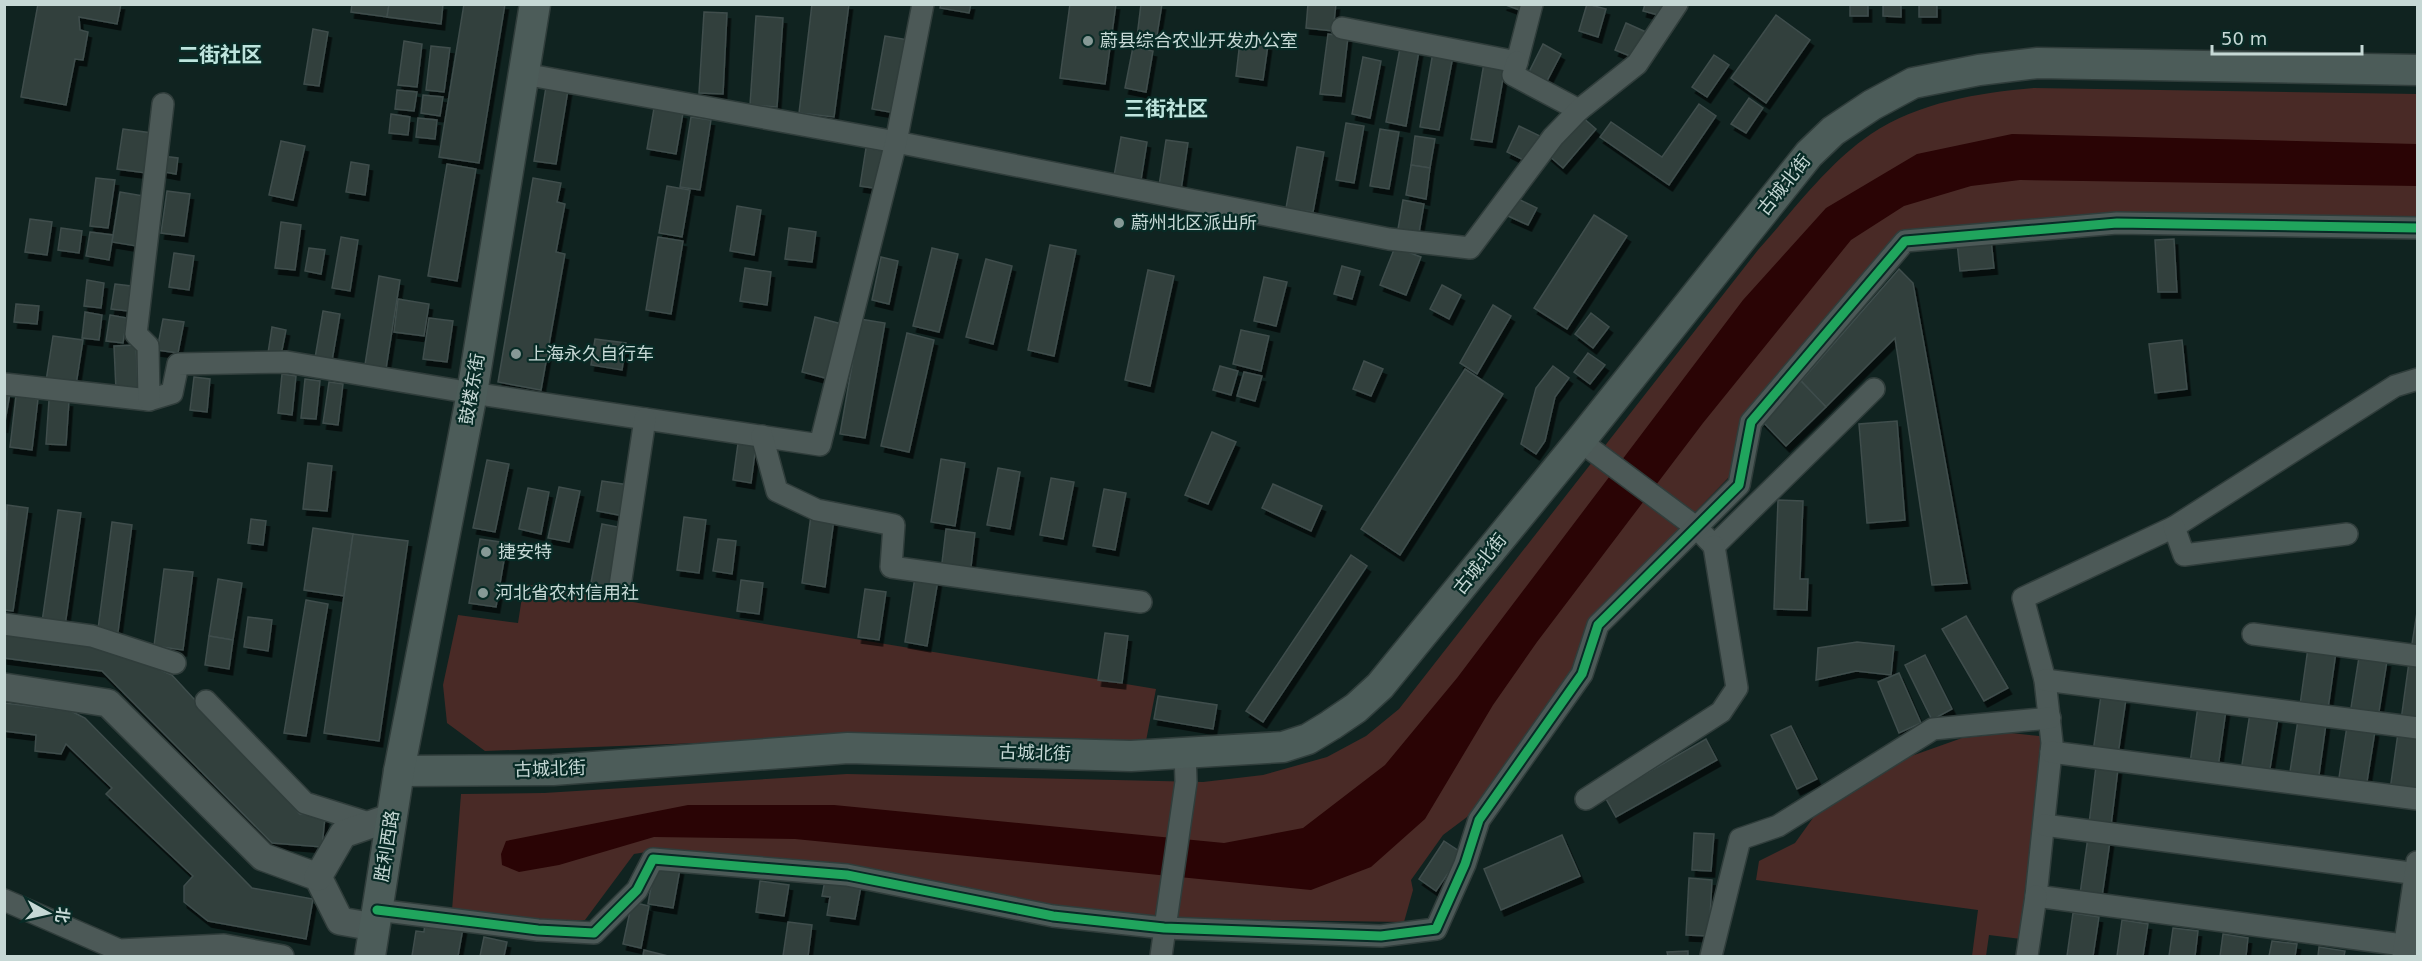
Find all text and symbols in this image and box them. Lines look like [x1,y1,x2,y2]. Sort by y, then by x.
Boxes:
scale bar [2212,18,2362,56]
text: 50 m [2221,28,2267,49]
place label: 蔚县综合农业开发办公室 [1100,30,1298,51]
marker: 蔚县综合农业开发办公室 [1081,34,1095,48]
district label: 二街社区 [178,43,262,67]
district label: 三街社区 [1124,97,1208,121]
street label: 古城北街 [1753,150,1814,219]
place label: 蔚州北区派出所 [1131,212,1257,233]
marker: 蔚州北区派出所 [1112,216,1126,230]
place label: 上海永久自行车 [528,343,654,364]
marker: 上海永久自行车 [509,347,523,361]
street label: 鼓楼东街 [455,352,488,426]
street label: 古城北街 [1449,529,1510,598]
place label: 捷安特 [498,541,552,562]
marker: 捷安特 [479,545,493,559]
place label: 河北省农村信用社 [495,582,639,603]
marker: 河北省农村信用社 [476,586,490,600]
street label: 古城北街 [999,741,1071,764]
street label: 古城北街 [514,757,586,780]
street label: 胜利西路 [371,809,403,883]
north arrow [18,883,78,943]
text: 北 [52,906,73,924]

